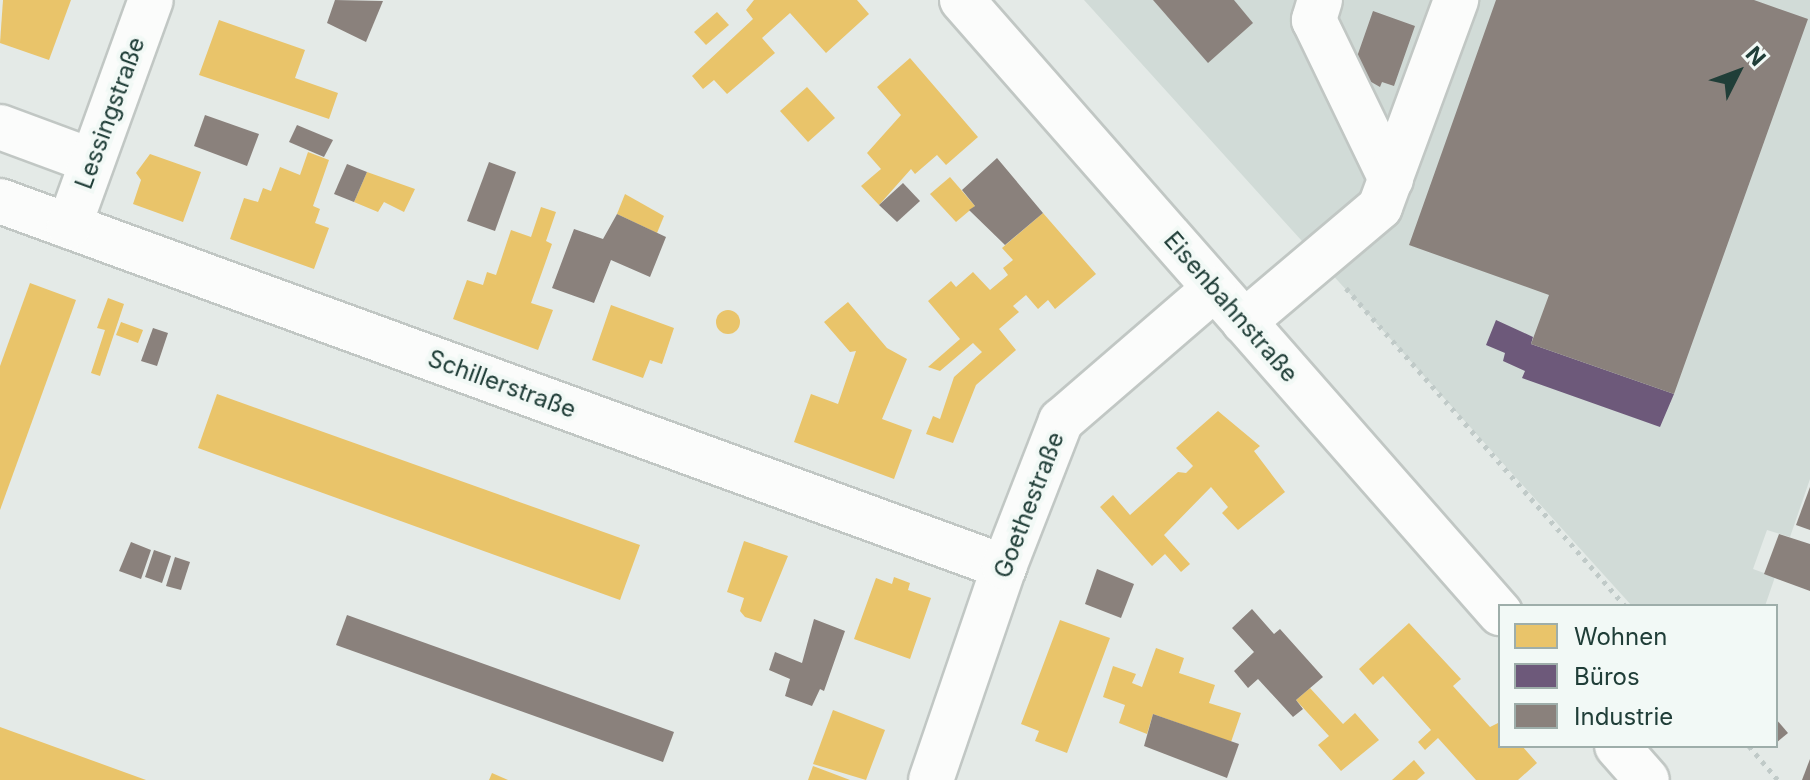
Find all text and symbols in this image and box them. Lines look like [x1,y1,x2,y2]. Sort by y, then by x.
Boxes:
north arrow [1698,32,1778,112]
street label: Lessingstraße [69,33,151,193]
text: N [1741,41,1771,71]
street label: Eisenbahnstraße [1158,226,1304,388]
street label: Schillerstraße [424,344,580,424]
street label: Goethestraße [988,428,1070,582]
legend [1498,604,1778,748]
text: Wohnen [1574,622,1667,651]
text: Büros [1574,662,1640,691]
text: Industrie [1574,702,1673,731]

